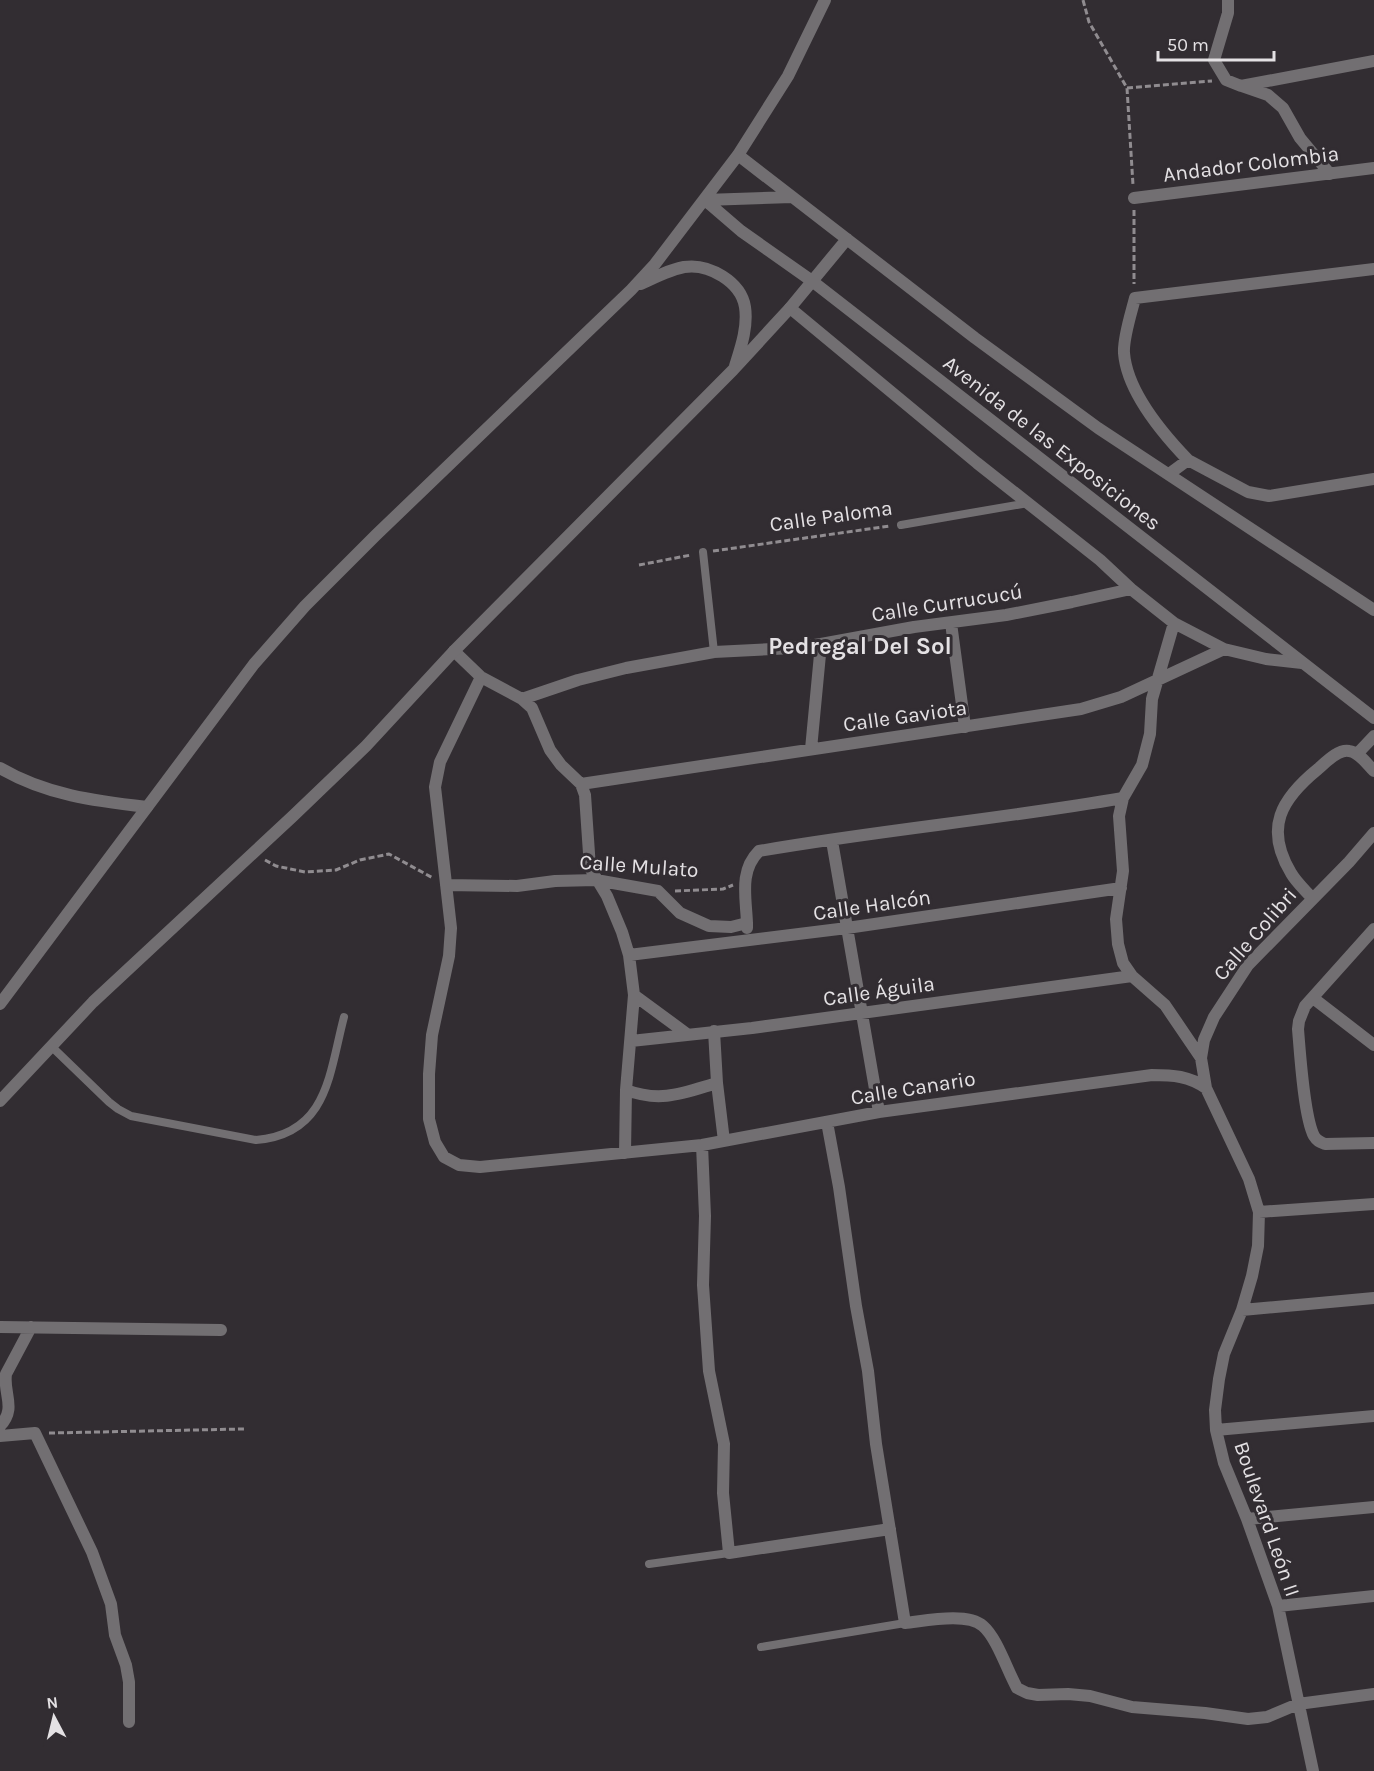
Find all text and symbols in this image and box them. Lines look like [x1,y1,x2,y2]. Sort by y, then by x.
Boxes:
scale bar [1158,24,1274,62]
text: 50 m [1167,34,1209,56]
street label: Andador Colombia [1162,141,1340,187]
street label: Avenida de las Exposiciones [939,351,1165,535]
street label: Calle Paloma [768,496,894,536]
street label: Calle Currucucú [870,579,1024,627]
district label: Pedregal Del Sol [768,632,952,660]
street label: Calle Gaviota [842,695,968,737]
street label: Calle Mulato [579,850,699,882]
street label: Calle Colibri [1208,883,1302,985]
street label: Calle Halcón [812,885,932,925]
street label: Calle Águila [822,971,936,1011]
street label: Calle Canario [849,1066,977,1110]
street label: Boulevard León II [1229,1438,1305,1600]
north arrow [24,1687,84,1747]
text: N [45,1692,59,1713]

